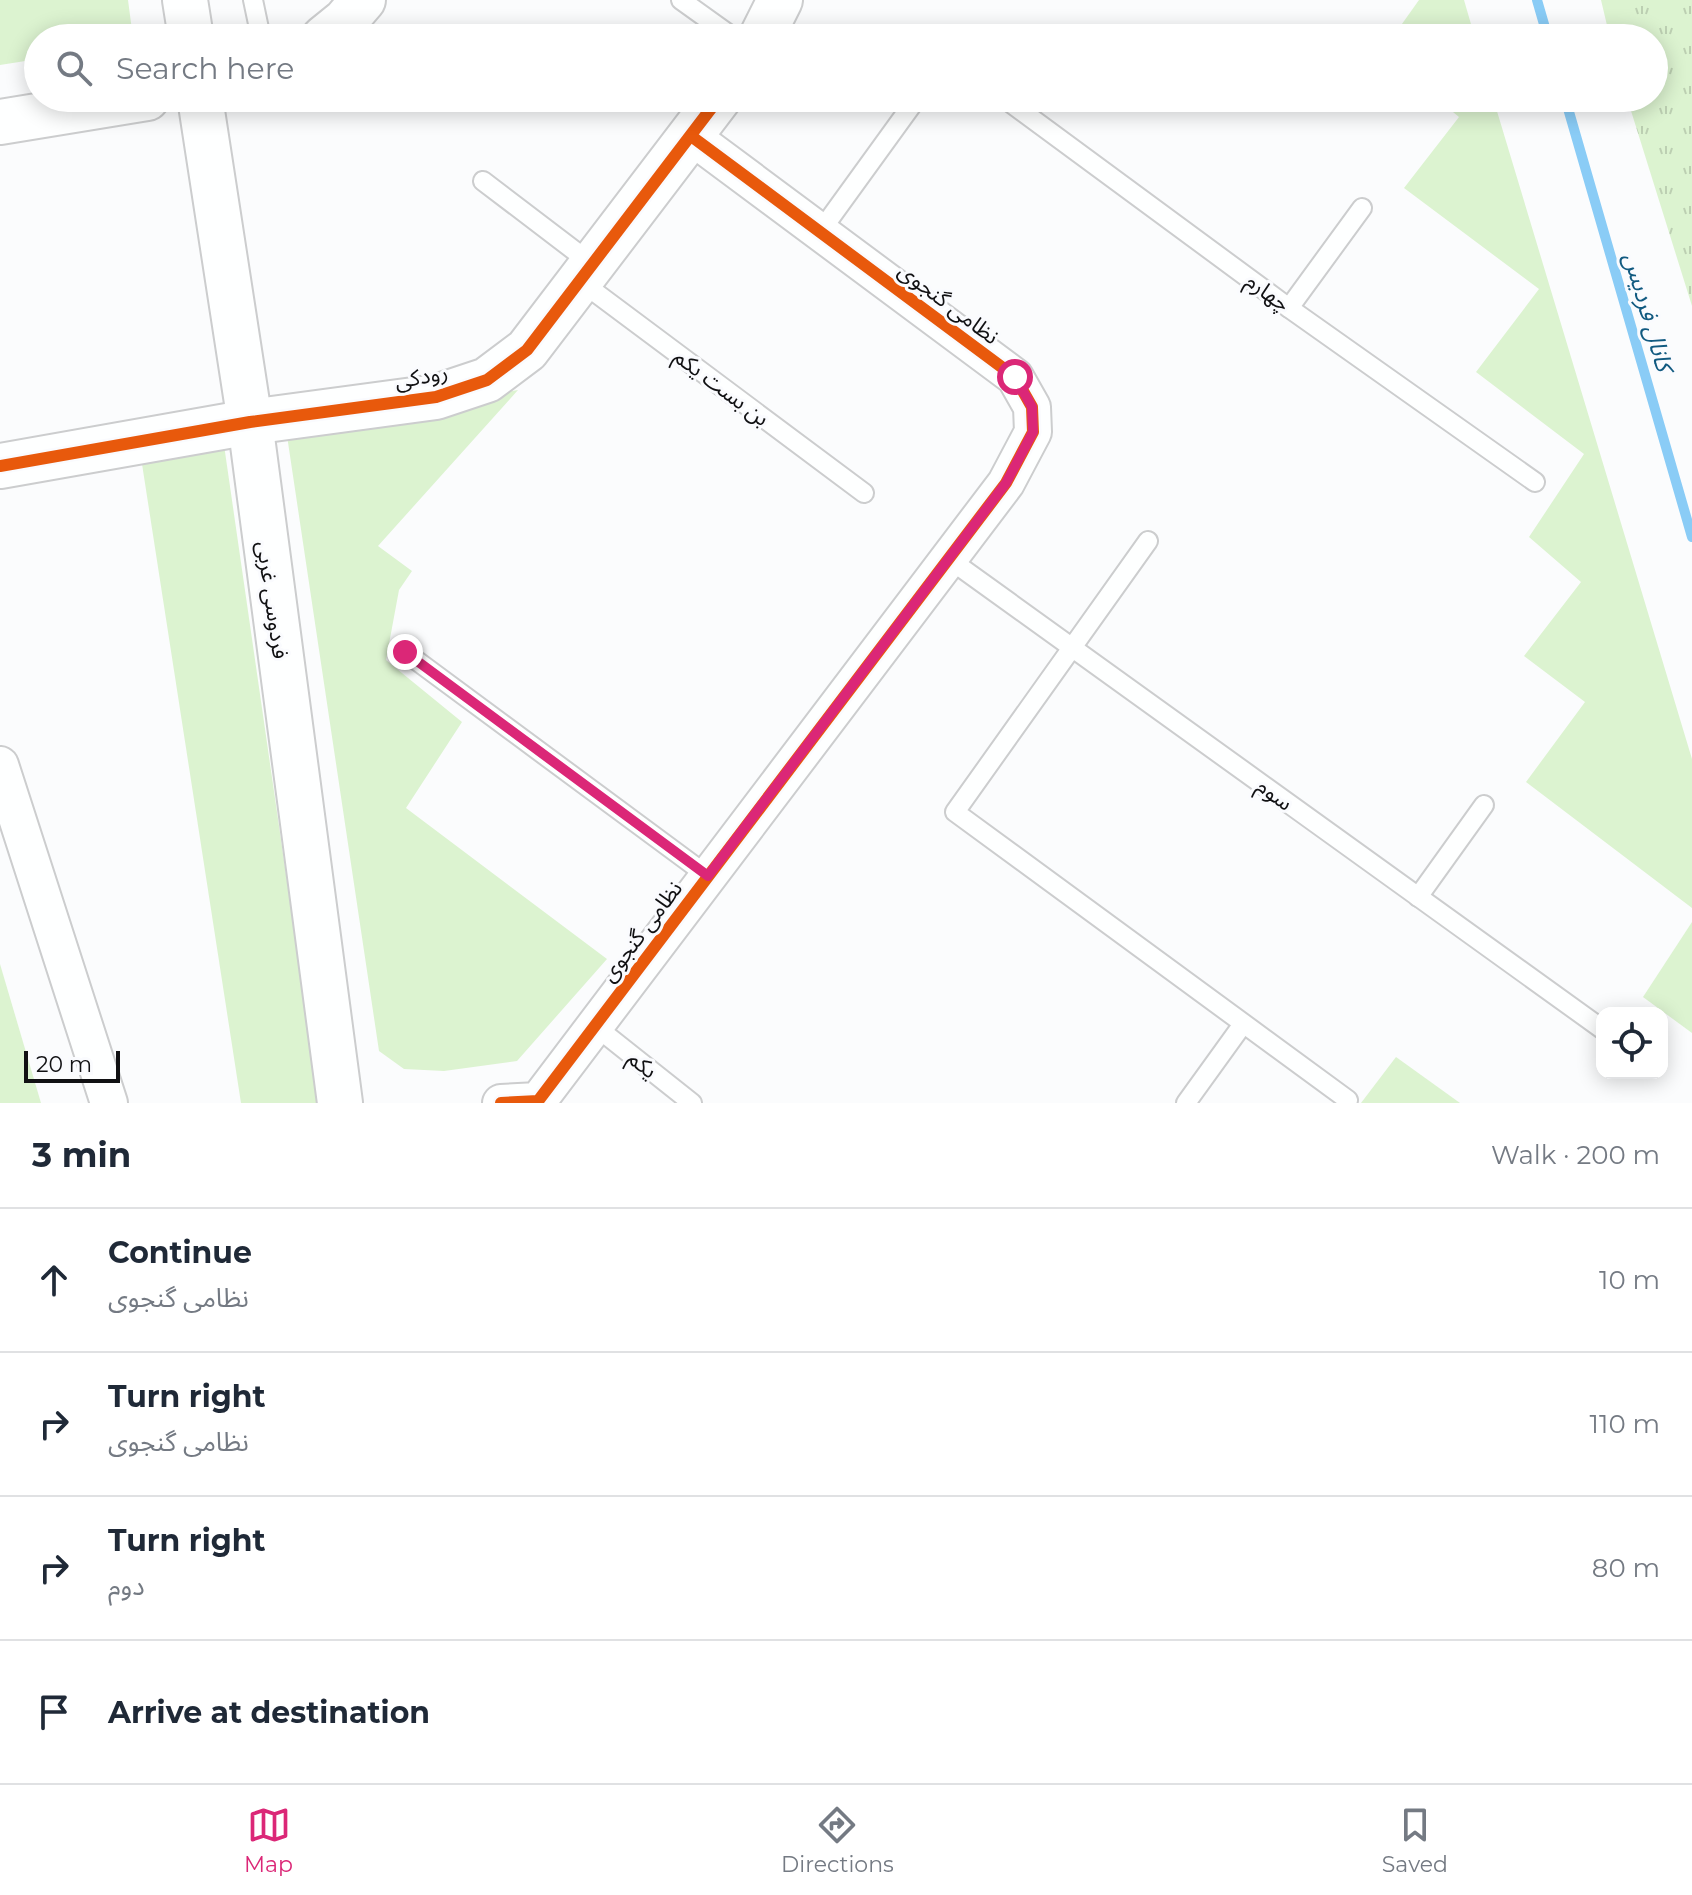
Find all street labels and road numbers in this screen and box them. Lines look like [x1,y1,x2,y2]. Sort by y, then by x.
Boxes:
street label: نظامی گنجوی [893,257,1004,350]
street label: چهارم [1238,267,1295,320]
street label: بن بست یکم [667,343,775,434]
street label: رودکی [392,358,450,395]
street label: فردوسی غربی [251,539,294,661]
street label: سوم [1250,772,1298,819]
street label: نظامی گنجوی [595,876,688,987]
street label: یکم [621,1044,663,1087]

